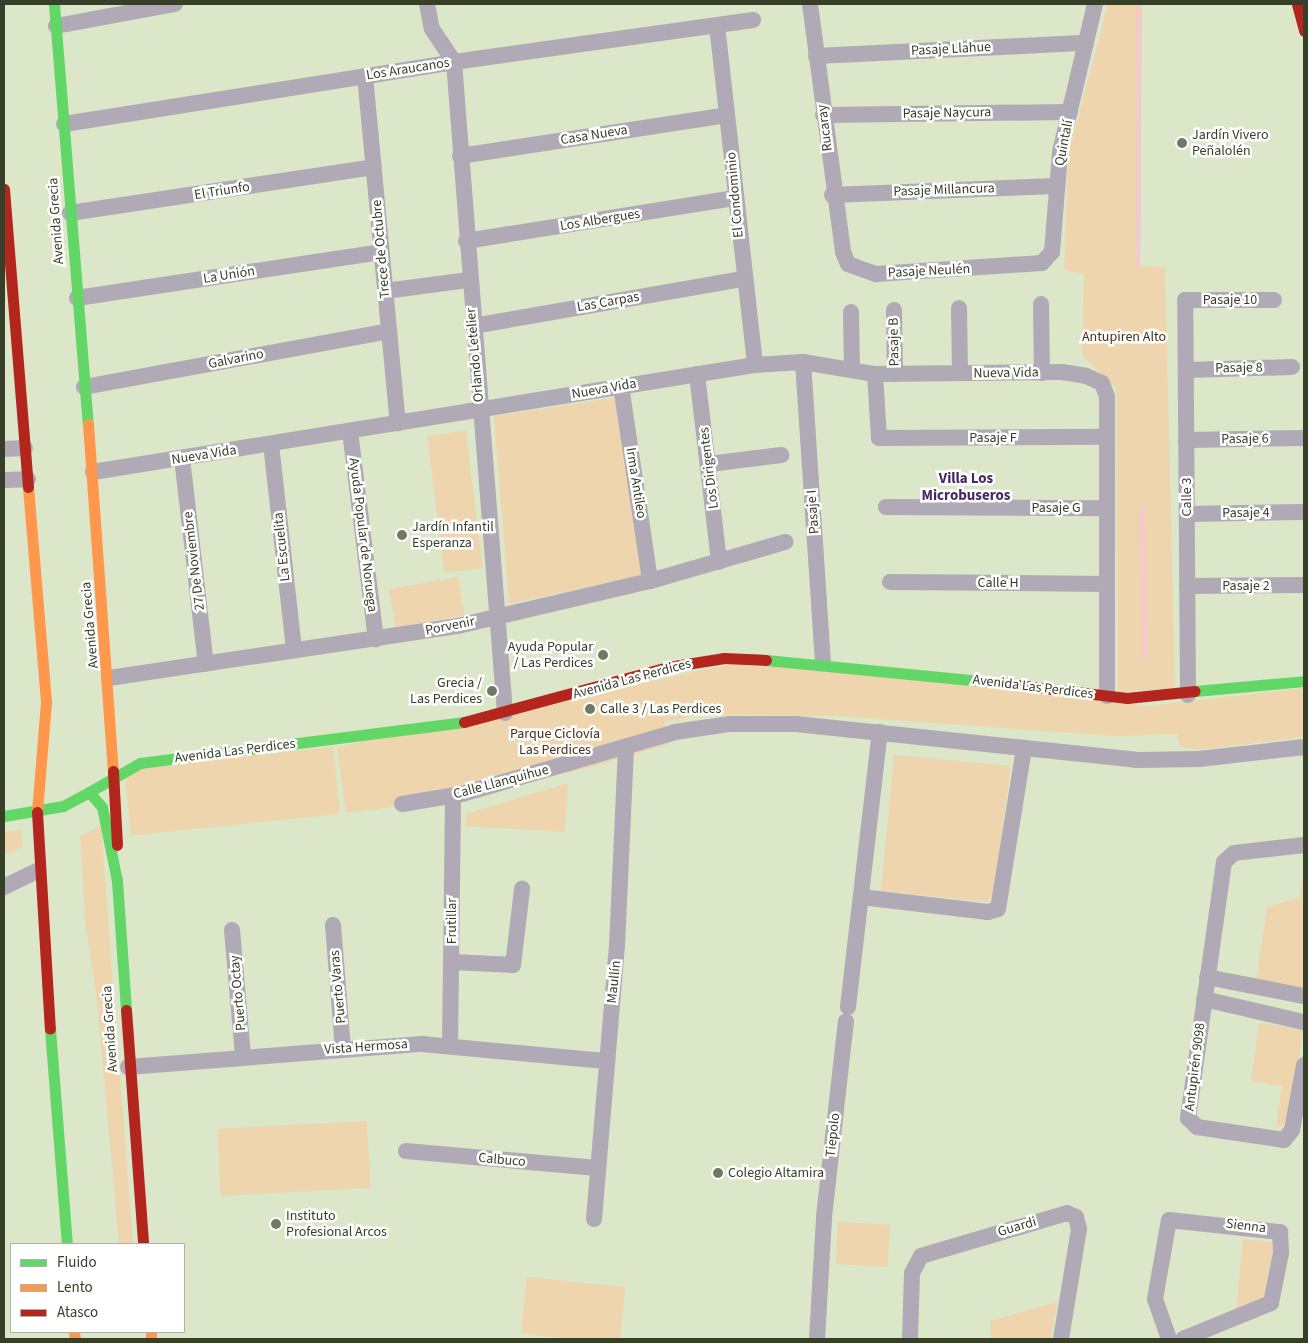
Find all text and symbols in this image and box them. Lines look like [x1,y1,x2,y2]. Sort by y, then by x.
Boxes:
street label: Pasaje Llahue [911,39,991,59]
street label: Los Araucanos [365,54,451,84]
street label: Rucaray [814,104,836,152]
street label: Pasaje Naycura [903,104,991,122]
street label: Quintalí [1051,119,1077,167]
street label: Casa Nueva [559,121,629,149]
place label: Jardín Vivero Peñalolén [1192,127,1269,160]
marker: Jardín Vivero Peñalolén [1176,137,1188,149]
street label: El Condominio [723,151,747,239]
street label: Avenida Grecia [45,177,67,265]
street label: El Triunfo [193,178,251,204]
street label: Pasaje Millancura [893,180,995,200]
street label: Trece de Octubre [368,199,394,299]
street label: Los Albergues [559,205,641,235]
street label: Pasaje Neulén [887,260,971,282]
street label: La Unión [202,263,256,287]
street label: Las Carpas [576,288,640,316]
street label: Pasaje 10 [1203,292,1257,308]
street label: Orlando Letelier [463,307,487,403]
street label: Pasaje B [885,317,903,367]
park label: Antupiren Alto [1082,329,1166,345]
street label: Galvarino [207,345,265,373]
street label: Pasaje 8 [1215,359,1263,377]
street label: Nueva Vida [973,364,1039,382]
street label: Nueva Vida [570,375,638,403]
street label: Los Dirigentes [696,426,722,510]
street label: Pasaje F [969,430,1017,446]
street label: Pasaje 6 [1221,430,1269,448]
street label: Nueva Vida [170,442,238,468]
street label: Irma Antileo [622,446,650,520]
street label: Ayuda Popular de Noruega [345,457,381,613]
district label: Villa Los Microbuseros [922,469,1010,504]
street label: Calle 3 [1179,478,1195,516]
street label: Pasaje I [803,489,823,535]
street label: Pasaje G [1031,500,1081,516]
street label: Pasaje 4 [1222,504,1270,522]
street label: 27 De Noviembre [180,511,208,611]
street label: La Escuelita [270,512,294,582]
place label: Jardín Infantil Esperanza [412,519,494,552]
marker: Jardín Infantil Esperanza [396,529,408,541]
street label: Calle H [977,575,1019,591]
street label: Pasaje 2 [1222,578,1270,594]
street label: Avenida Grecia [78,581,102,669]
street label: Porvenir [424,613,476,639]
place label: Ayuda Popular / Las Perdices [508,639,593,672]
marker: Ayuda Popular / Las Perdices [597,649,609,661]
street label: Avenida Las Perdices [571,655,693,703]
street label: Avenida Las Perdices [972,671,1094,703]
place label: Grecia / Las Perdices [410,675,482,708]
marker: Grecia / Las Perdices [486,685,498,697]
place label: Calle 3 / Las Perdices [600,701,721,717]
marker: Calle 3 / Las Perdices [584,703,596,715]
park label: Parque Ciclovía Las Perdices [510,726,600,759]
street label: Avenida Las Perdices [174,735,296,767]
street label: Calle Llanquihue [451,761,551,803]
street label: Frutillar [444,898,460,944]
street label: Puerto Varas [326,950,350,1024]
street label: Puerto Octay [226,954,250,1032]
street label: Maullín [603,960,625,1004]
street label: Avenida Grecia [99,985,121,1073]
street label: Antupirén 9098 [1181,1022,1209,1112]
street label: Vista Hermosa [324,1036,408,1058]
street label: Tiepolo [822,1112,844,1158]
street label: Calbuco [478,1150,526,1170]
place label: Colegio Altamira [728,1165,824,1181]
marker: Colegio Altamira [712,1167,724,1179]
place label: Instituto Profesional Arcos [286,1208,387,1240]
street label: Guardi [996,1214,1038,1240]
street label: Sienna [1225,1215,1267,1237]
marker: Instituto Profesional Arcos [270,1218,282,1230]
legend [10,1243,185,1333]
text: Fluido [57,1252,97,1273]
text: Lento [57,1277,93,1298]
text: Atasco [57,1302,98,1323]

